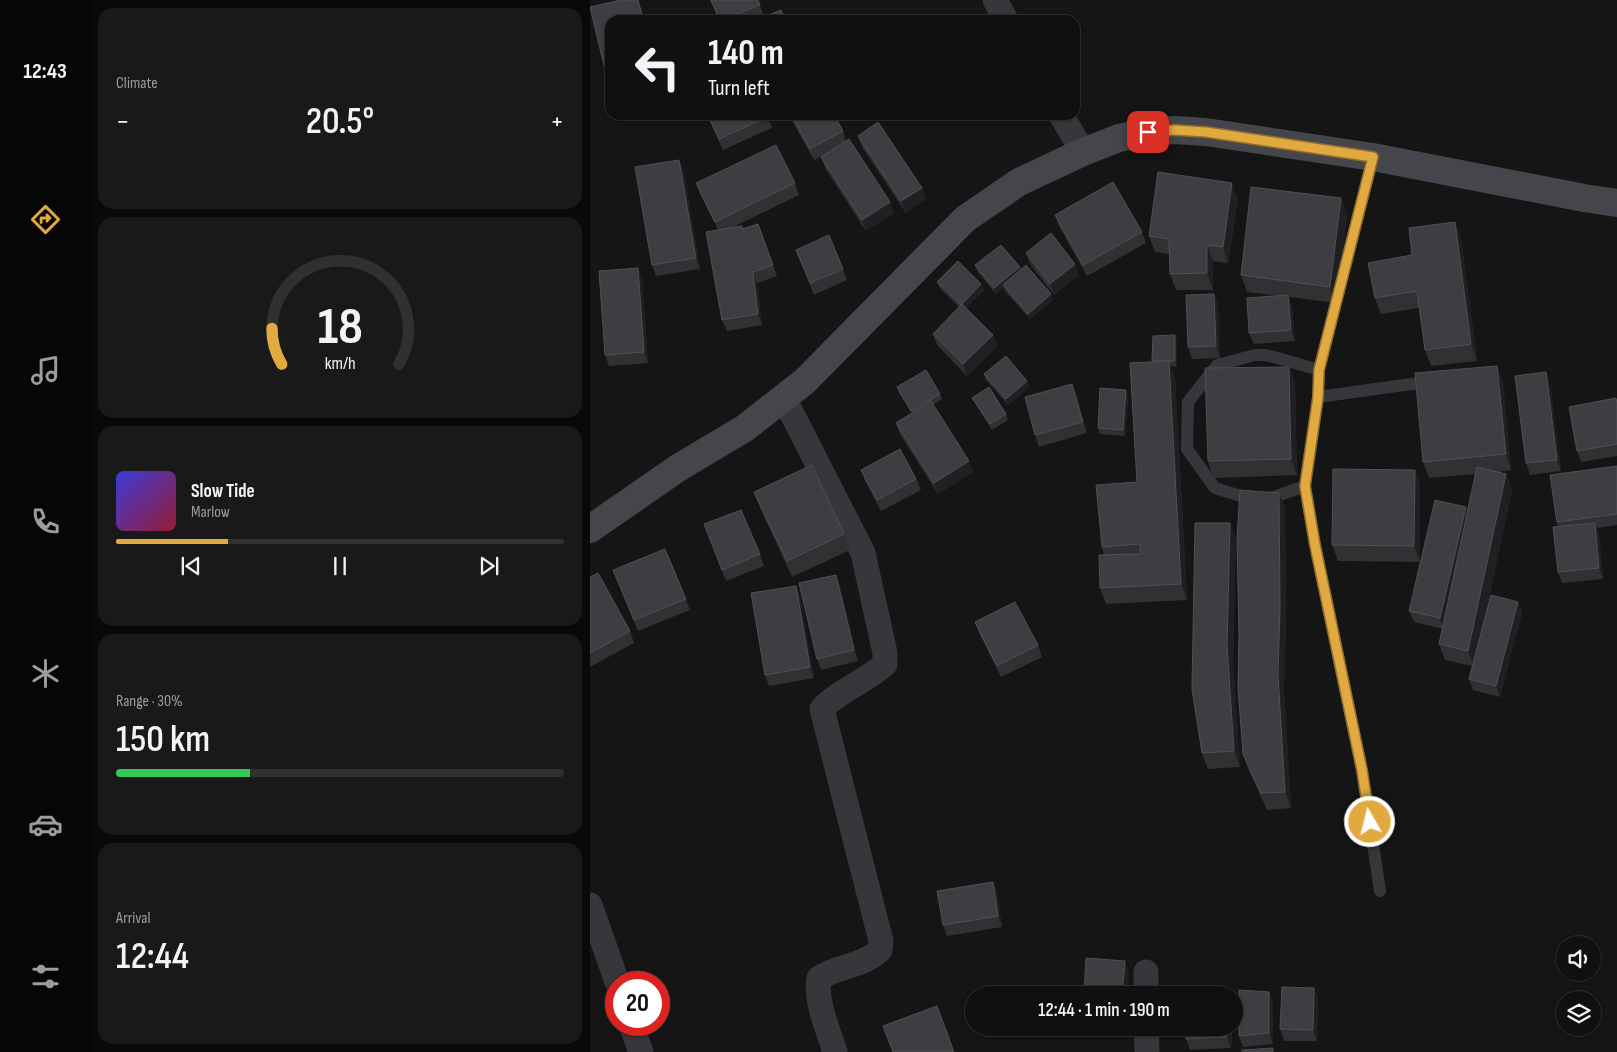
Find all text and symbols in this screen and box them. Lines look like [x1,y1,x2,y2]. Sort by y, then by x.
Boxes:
text: 140 m [708,32,784,75]
icon: left [625,35,690,100]
text: 12:43 [23,58,67,85]
text: Climate [116,74,158,93]
text: Turn left [708,75,770,102]
text: 20.5° [306,99,374,144]
text: − [116,105,130,138]
text: + [550,105,564,138]
pin [1127,111,1169,153]
icon: arrive [1134,118,1162,146]
icon: directions [28,202,63,237]
text: 18 [318,296,362,359]
icon: music [28,353,63,388]
text: km/h [325,353,355,374]
text: Slow Tide [191,480,255,503]
text: Marlow [191,503,230,522]
icon: phone [28,504,63,539]
icon: previous [177,552,205,580]
icon: pause [326,552,354,580]
icon: next [475,552,503,580]
icon: climate [28,656,63,691]
text: Range · 30% [116,692,183,711]
text: 150 km [116,717,210,762]
position arrow [1343,795,1395,847]
icon: car [28,807,63,842]
text: Arrival [116,909,150,928]
text: 12:44 [116,934,189,979]
map controls [1556,936,1601,1036]
button: sound [1556,936,1601,981]
icon: filters [28,959,63,994]
speed limit sign: 20 [605,971,670,1036]
button: layers [1556,991,1601,1036]
text: 12:44 · 1 min · 190 m [1038,999,1170,1022]

